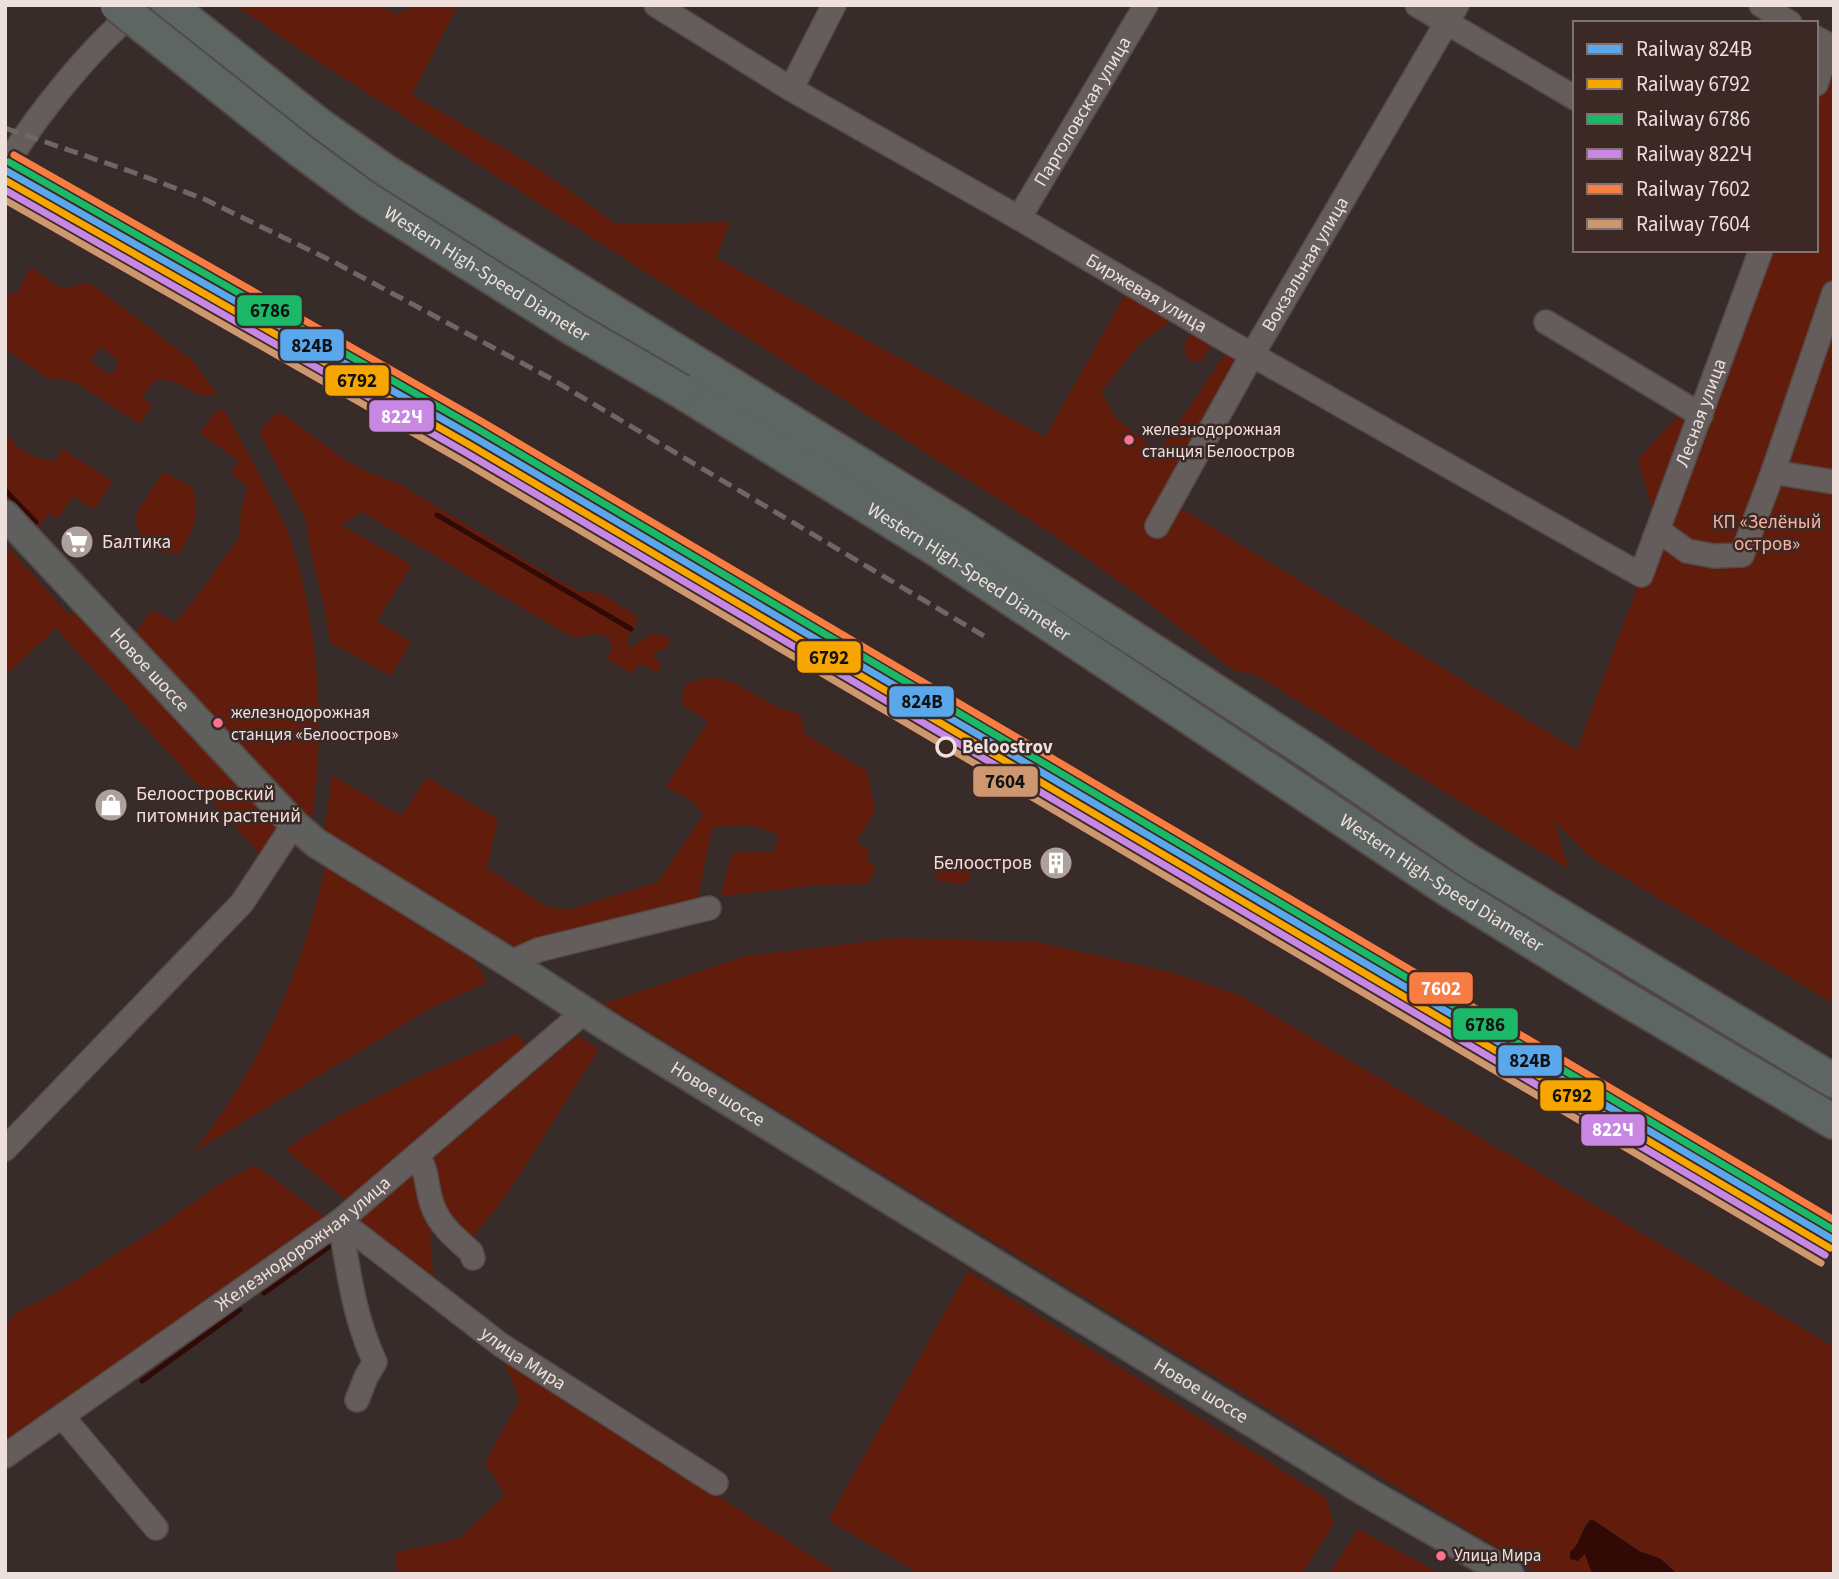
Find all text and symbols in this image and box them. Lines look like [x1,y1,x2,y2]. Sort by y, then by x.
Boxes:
legend [1573,21,1818,252]
street label: Парголовская улица [1027,31,1138,192]
text: Railway 824В [1636,34,1752,64]
text: Railway 6792 [1636,69,1750,99]
text: Railway 6786 [1636,104,1750,134]
text: Railway 822Ч [1636,139,1752,169]
text: Railway 7602 [1636,174,1750,204]
street label: Вокзальная улица [1255,192,1355,337]
street label: Western High-Speed Diameter [379,200,595,349]
text: Railway 7604 [1636,209,1750,239]
street label: Биржевая улица [1081,247,1212,340]
line badge: 6786 [236,294,303,327]
text: 6786 [250,298,290,325]
line badge: 824В [279,328,345,362]
text: 824В [291,333,333,360]
street label: Лесная улица [1668,355,1733,471]
line badge: 6792 [324,364,390,397]
text: 6792 [337,368,377,395]
line badge: 822Ч [368,399,435,433]
text: 822Ч [381,404,423,431]
place label: железнодорожная станция Белоостров [1142,418,1295,464]
marker: железнодорожная станция Белоостров [1122,433,1136,447]
street label: Western High-Speed Diameter [862,496,1076,648]
park label: КП «Зелёный остров» [1713,509,1821,558]
supermarket icon: Балтика [58,523,96,561]
place label: Балтика [102,529,171,556]
street label: Новое шоссе [104,622,196,718]
line badge: 6792 [796,640,862,674]
text: 6792 [809,645,849,672]
line badge: 824В [888,685,955,718]
text: 824В [901,689,943,716]
place label: железнодорожная станция «Белоостров» [231,701,398,747]
marker: железнодорожная станция «Белоостров» [211,716,225,730]
place label: Beloostrov [962,734,1053,761]
marker: Beloostrov [936,737,956,757]
line badge: 7604 [972,765,1039,798]
text: 7604 [985,769,1025,796]
place label: Белоостровский питомник растений [136,781,301,830]
shop icon: Белоостровский питомник растений [92,786,130,824]
street label: Western High-Speed Diameter [1334,807,1549,959]
building icon: Белоостров [1037,844,1075,882]
place label: Белоостров [933,850,1032,877]
line badge: 7602 [1408,971,1474,1005]
text: 7602 [1421,976,1461,1003]
line badge: 6786 [1452,1007,1519,1041]
text: 6786 [1465,1012,1505,1039]
line badge: 824В [1497,1044,1563,1077]
text: 824В [1509,1048,1551,1075]
street label: Новое шоссе [665,1055,770,1133]
line badge: 6792 [1539,1079,1605,1112]
text: 6792 [1552,1083,1592,1110]
line badge: 822Ч [1580,1113,1646,1147]
text: 822Ч [1592,1117,1634,1144]
street label: Железнодорожная улица [210,1170,397,1318]
street label: улица Мира [474,1320,571,1397]
street label: Новое шоссе [1149,1351,1254,1430]
place label: Улица Мира [1454,1544,1541,1568]
marker: Улица Мира [1434,1549,1448,1563]

